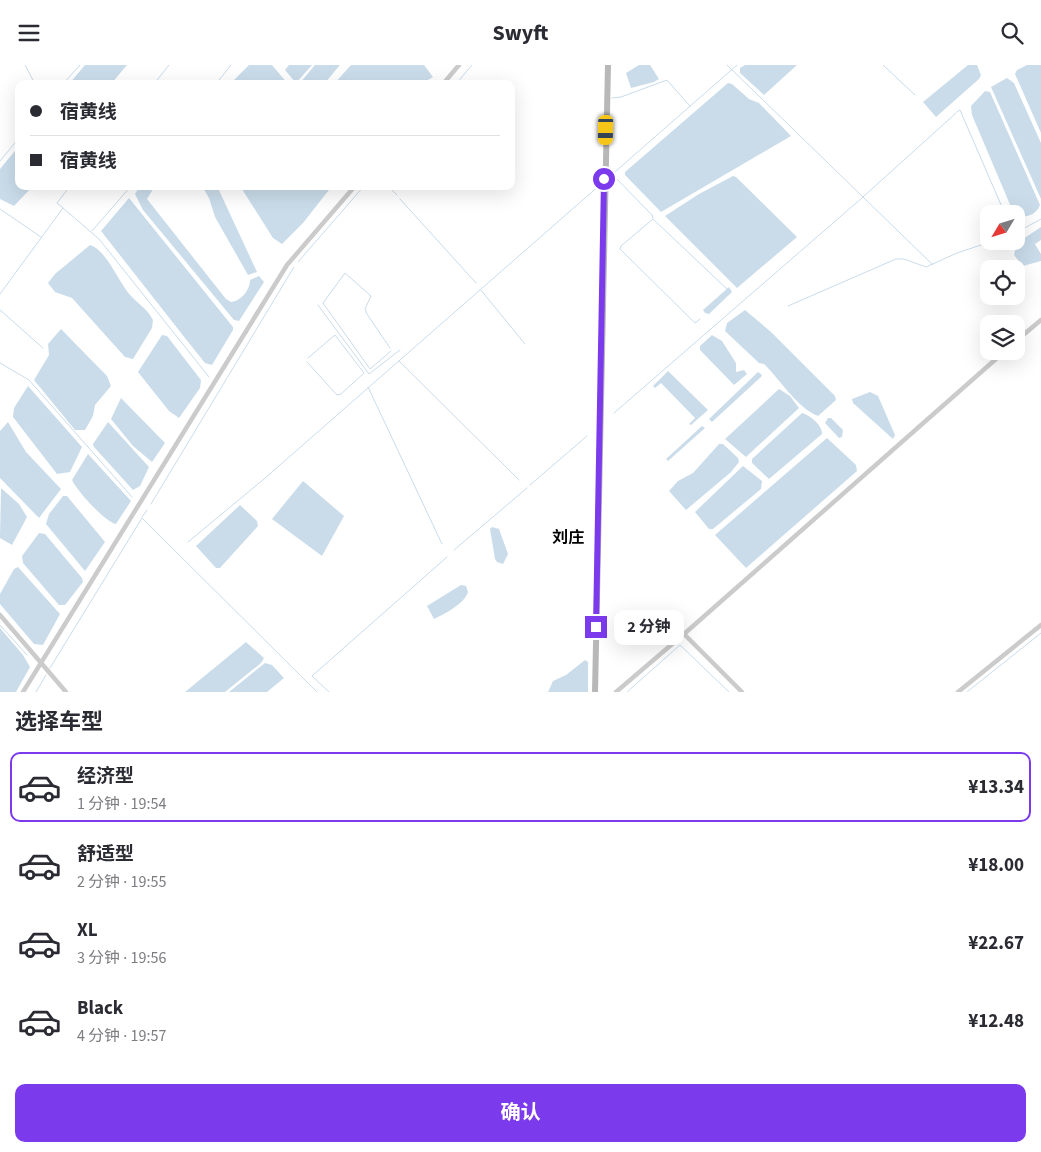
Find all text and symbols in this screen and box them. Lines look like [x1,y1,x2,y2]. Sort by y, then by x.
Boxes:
text: Swyft [493,17,548,49]
icon: menu [15,19,43,47]
icon: search [998,19,1026,47]
text: 宿黄线 [60,99,117,126]
car [598,115,613,145]
text: 宿黄线 [60,148,117,175]
route start [593,168,615,190]
north arrow [980,205,1025,250]
map controls [980,205,1025,360]
button: locate [980,260,1025,305]
button: layers [980,315,1025,360]
district label: 刘庄 [552,527,584,549]
callout: 2 分钟 [614,609,684,645]
route end [585,616,607,638]
text: 2 分钟 [627,616,671,638]
text: 选择车型 [15,706,103,738]
text: 经济型 [77,763,134,790]
icon: car [17,765,62,810]
text: ¥13.34 [968,774,1024,801]
text: 1 分钟 · 19:54 [77,793,166,815]
text: 舒适型 [77,841,134,868]
icon: car [17,843,62,888]
text: ¥18.00 [968,852,1024,879]
text: 2 分钟 · 19:55 [77,871,166,893]
text: XL [77,917,98,944]
icon: car [17,921,62,966]
text: ¥22.67 [968,930,1024,957]
text: 3 分钟 · 19:56 [77,947,166,969]
text: Black [77,995,123,1022]
icon: car [17,999,62,1044]
text: ¥12.48 [968,1008,1024,1035]
text: 4 分钟 · 19:57 [77,1025,166,1047]
button: 确认 [15,1084,1026,1142]

